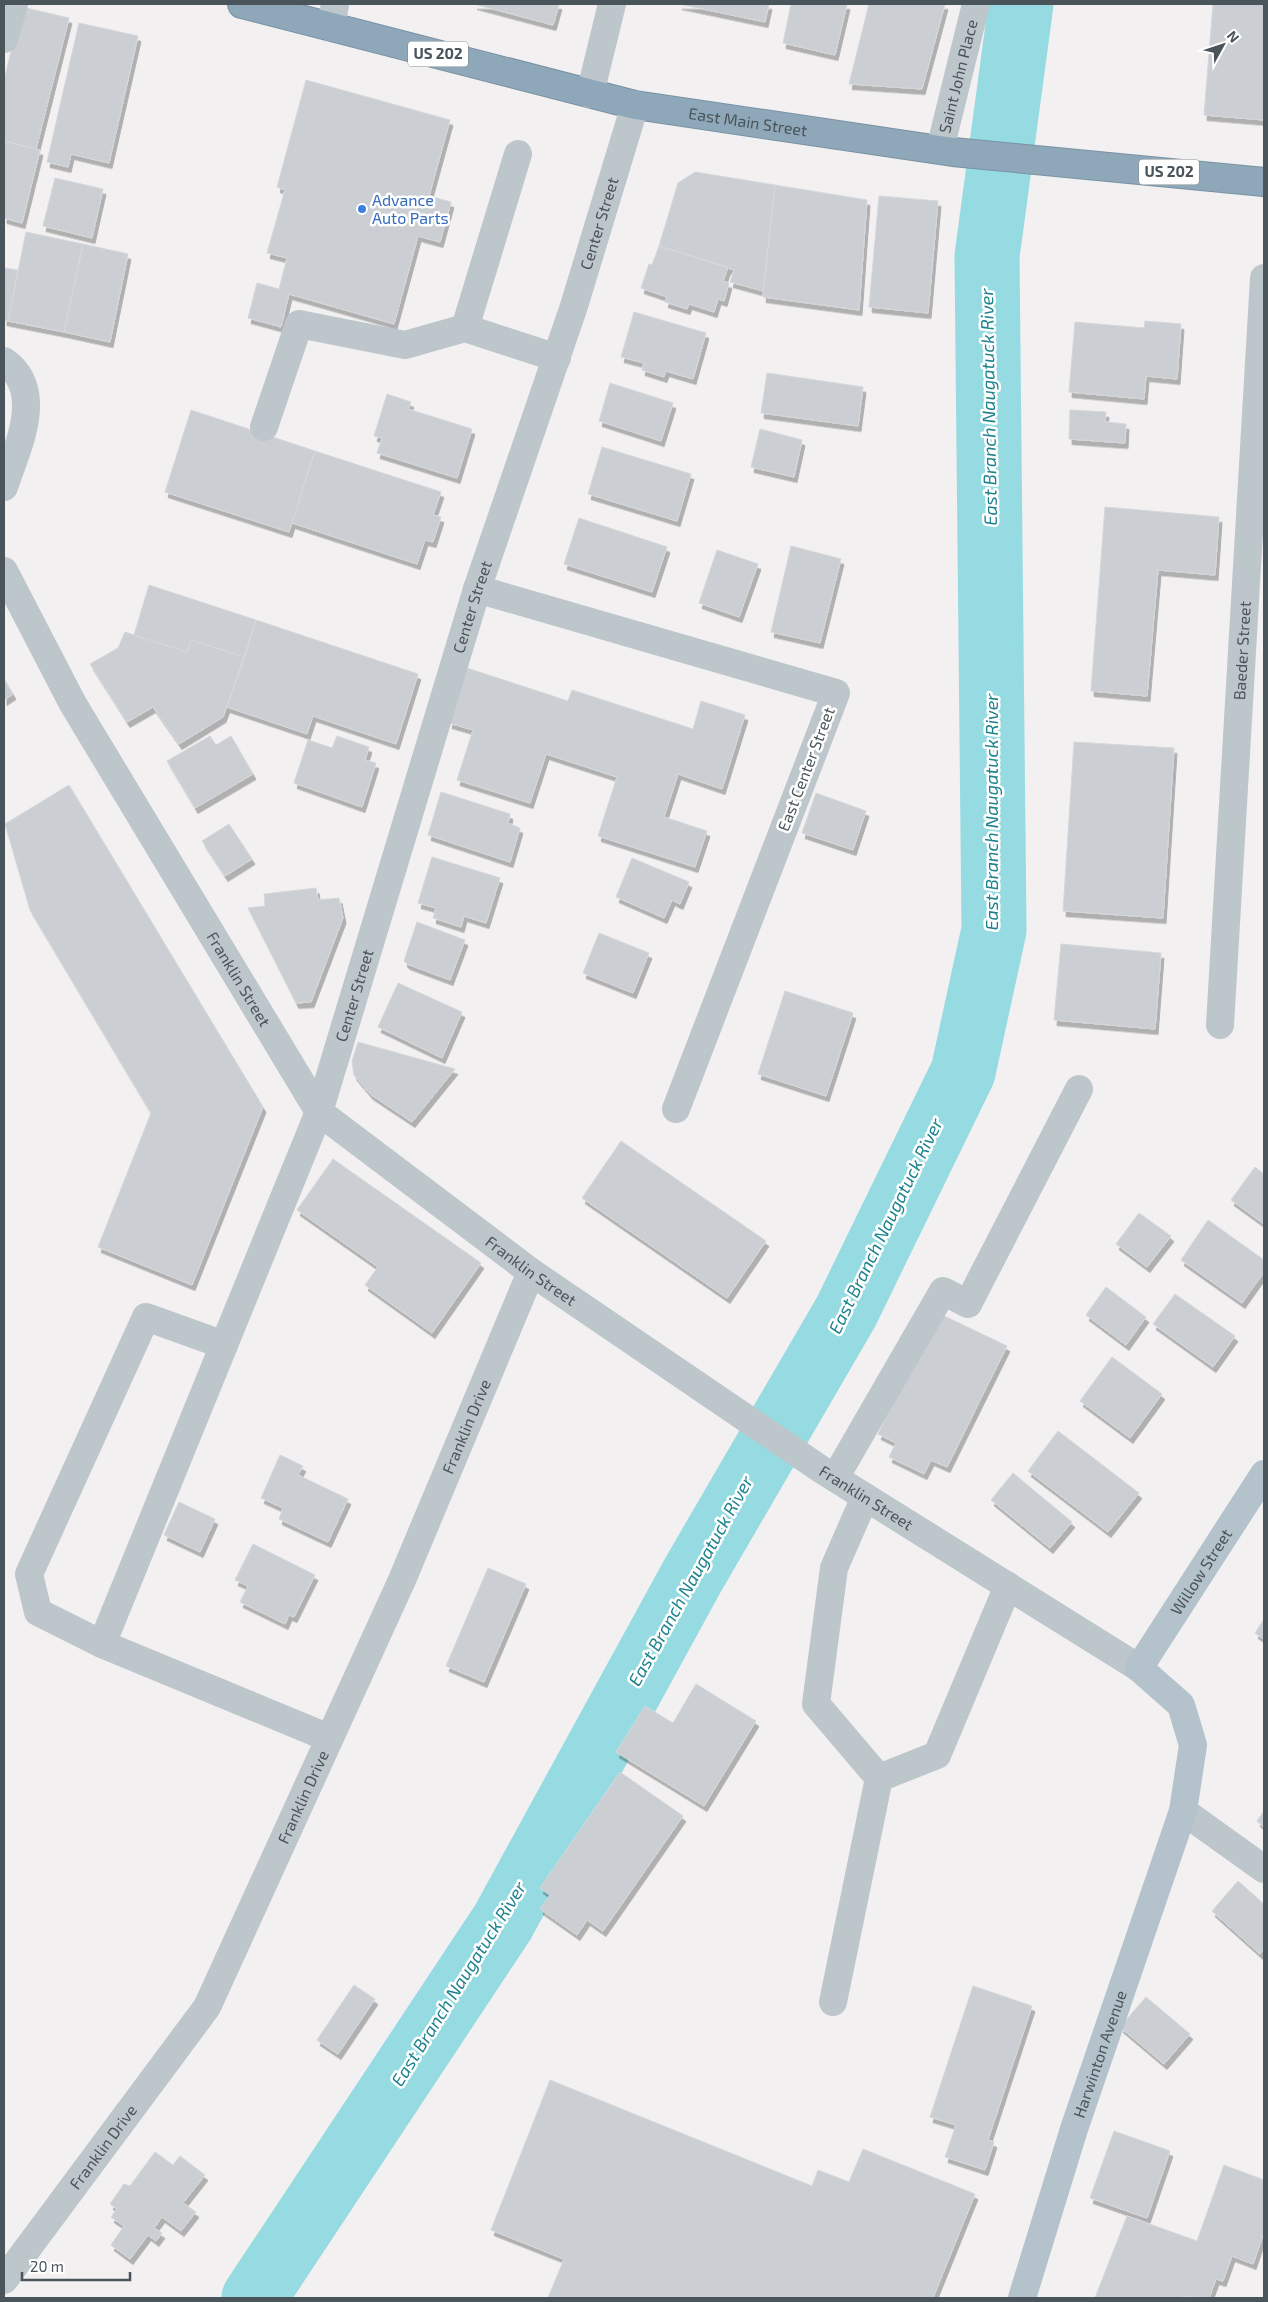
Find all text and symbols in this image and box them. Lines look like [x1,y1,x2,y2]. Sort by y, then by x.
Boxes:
street label: Saint John Place [934,17,981,135]
north arrow [1198,20,1248,70]
text: N [1224,27,1243,46]
road number: US 202 [408,42,468,66]
street label: East Main Street [687,103,809,139]
road number: US 202 [1139,160,1199,184]
street label: Center Street [576,175,622,272]
place label: Advance Auto Parts [372,190,449,227]
marker: Advance Auto Parts [356,203,368,215]
water label: East Branch Naugatuck River [975,288,1001,526]
street label: Center Street [448,558,495,655]
street label: Baeder Street [1229,601,1254,701]
water label: East Branch Naugatuck River [980,693,1002,931]
street label: East Center Street [773,704,838,834]
street label: Franklin Street [203,928,275,1030]
street label: Center Street [331,947,377,1044]
water label: East Branch Naugatuck River [823,1113,947,1337]
street label: Franklin Street [482,1231,580,1309]
street label: Franklin Drive [438,1376,494,1476]
street label: Franklin Street [816,1461,917,1534]
water label: East Branch Naugatuck River [623,1471,758,1689]
street label: Willow Street [1166,1525,1235,1618]
street label: Franklin Drive [273,1747,332,1847]
water label: East Branch Naugatuck River [386,1876,531,2090]
street label: Harwinton Avenue [1069,1988,1130,2120]
street label: Franklin Drive [65,2100,140,2193]
scale bar [22,2250,130,2282]
text: 20 m [30,2257,64,2275]

